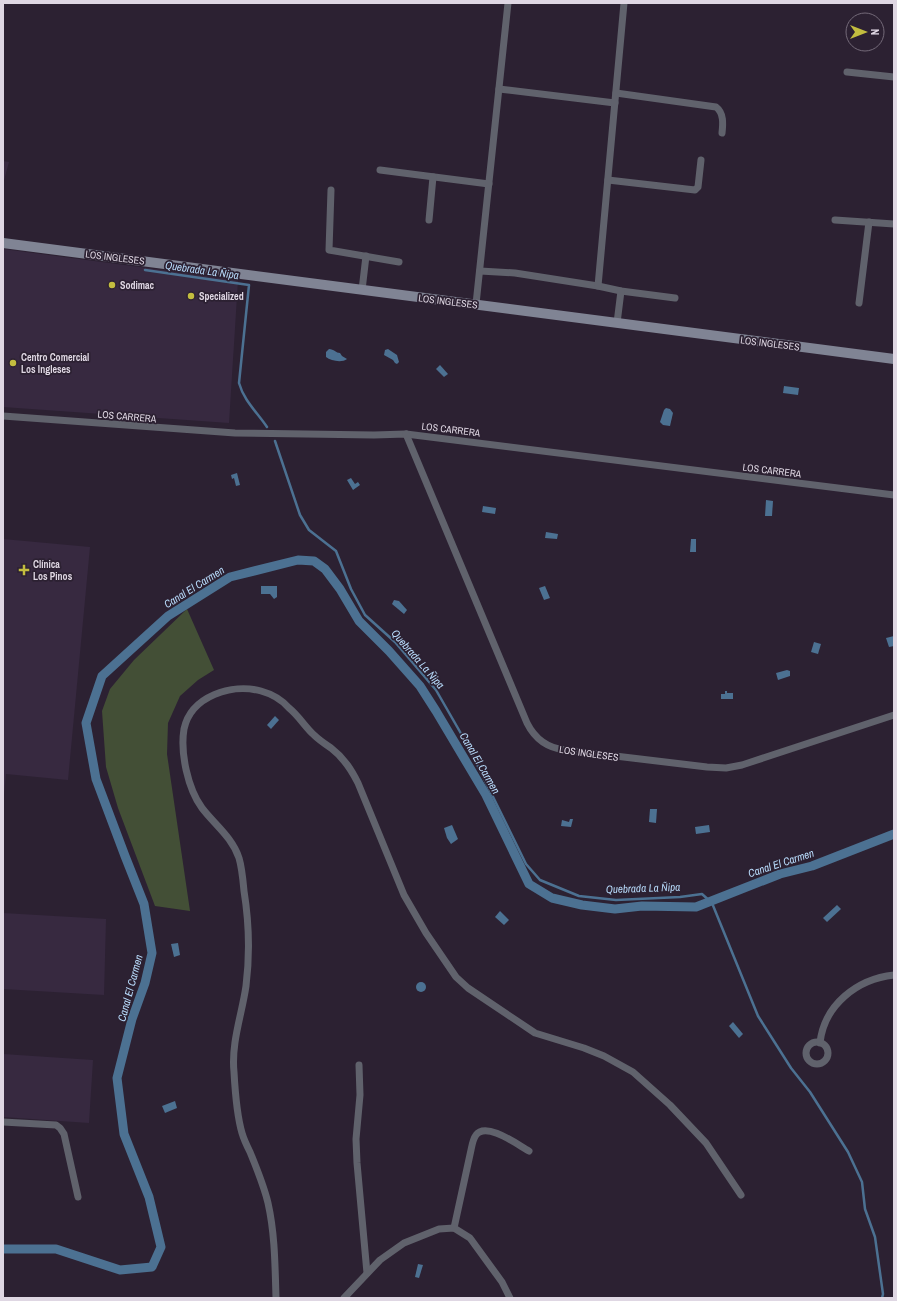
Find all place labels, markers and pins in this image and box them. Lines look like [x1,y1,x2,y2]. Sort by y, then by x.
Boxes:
place label: Sodimac [120,279,155,292]
marker: Sodimac [107,280,117,290]
place label: Specialized [199,290,244,303]
marker: Specialized [186,291,196,301]
place label: Centro Comercial Los Ingleses [21,351,89,376]
marker: Centro Comercial Los Ingleses [8,358,18,368]
place label: Clínica Los Pinos [33,558,73,583]
marker: Clínica Los Pinos [18,564,30,576]

